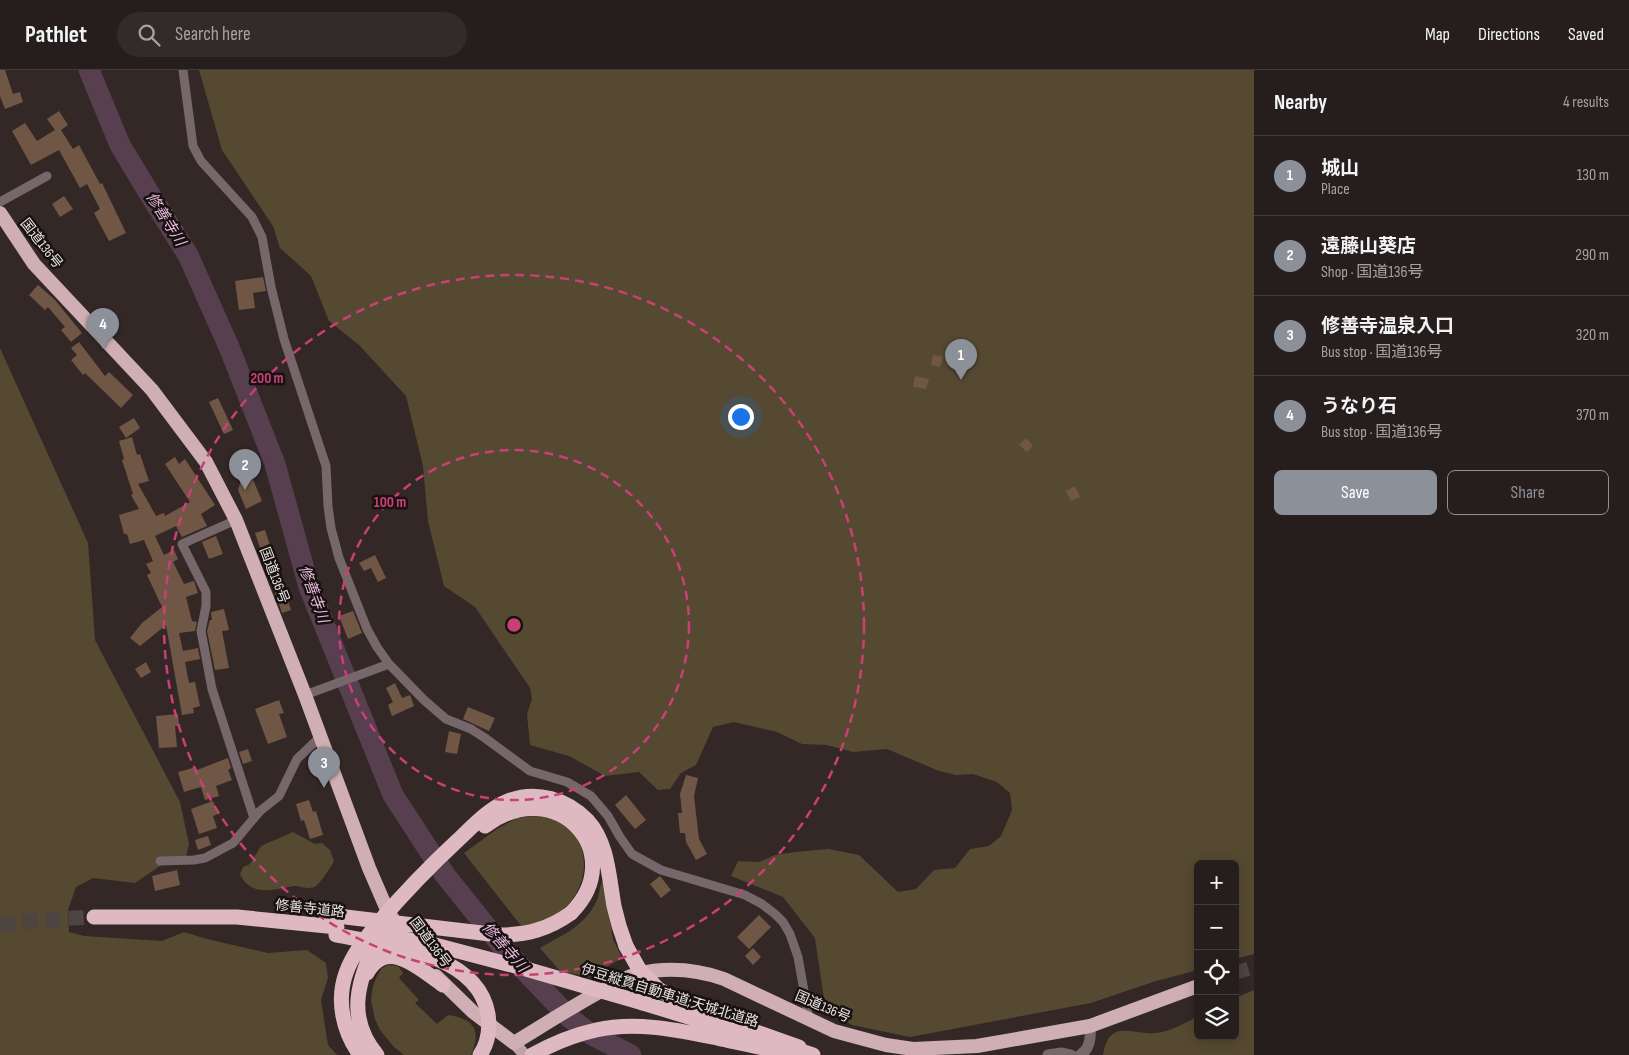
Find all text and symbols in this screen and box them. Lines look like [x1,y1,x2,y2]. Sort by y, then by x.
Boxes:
search box [117,12,467,57]
text: Pathlet [25,20,87,49]
icon: search [135,21,163,49]
text: Search here [175,23,251,46]
text: Map [1425,24,1450,45]
text: Directions [1478,24,1540,45]
text: Saved [1568,24,1604,45]
text: Nearby [1274,90,1327,115]
text: 4 results [1563,93,1609,112]
text: 城山 [1321,157,1359,180]
text: 1 [1287,166,1293,185]
text: 130 m [1577,166,1609,185]
text: Place [1321,180,1350,199]
water label: 修善寺川 [142,189,191,251]
street label: 国道136号 [17,215,66,272]
text: 遠藤山葵店 [1321,235,1416,258]
text: 2 [1286,246,1294,265]
text: 290 m [1575,246,1609,265]
text: Shop · 国道136号 [1321,263,1424,282]
pin: 4 [87,308,119,349]
text: 修善寺温泉入口 [1321,315,1454,338]
text: 3 [1286,326,1294,345]
text: 320 m [1576,326,1609,345]
pin: 1 [945,339,977,380]
text: Bus stop · 国道136号 [1321,343,1442,362]
text: 200 m [250,369,284,388]
text: うなり石 [1321,395,1397,418]
your location [728,404,754,430]
text: 4 [1286,406,1294,425]
text: 370 m [1576,406,1609,425]
text: Bus stop · 国道136号 [1321,423,1442,442]
pin: 2 [229,449,261,490]
button: Save [1274,470,1437,515]
button: Share [1447,470,1609,515]
text: 100 m [374,493,406,512]
street label: 国道136号 [256,545,293,606]
water label: 修善寺川 [294,563,333,627]
centre of rings [505,616,523,634]
pin: 3 [308,747,340,788]
map controls [1194,860,1239,1040]
button: + [1194,860,1239,905]
street label: 修善寺道路 [274,896,346,921]
button: − [1194,905,1239,950]
street label: 国道136号 [406,914,455,971]
water label: 修善寺川 [478,918,533,978]
button: locate [1194,950,1239,995]
street label: 伊豆縦貫自動車道;天城北道路 [579,960,761,1031]
street label: 国道136号 [792,987,853,1026]
button: layers [1194,995,1239,1040]

